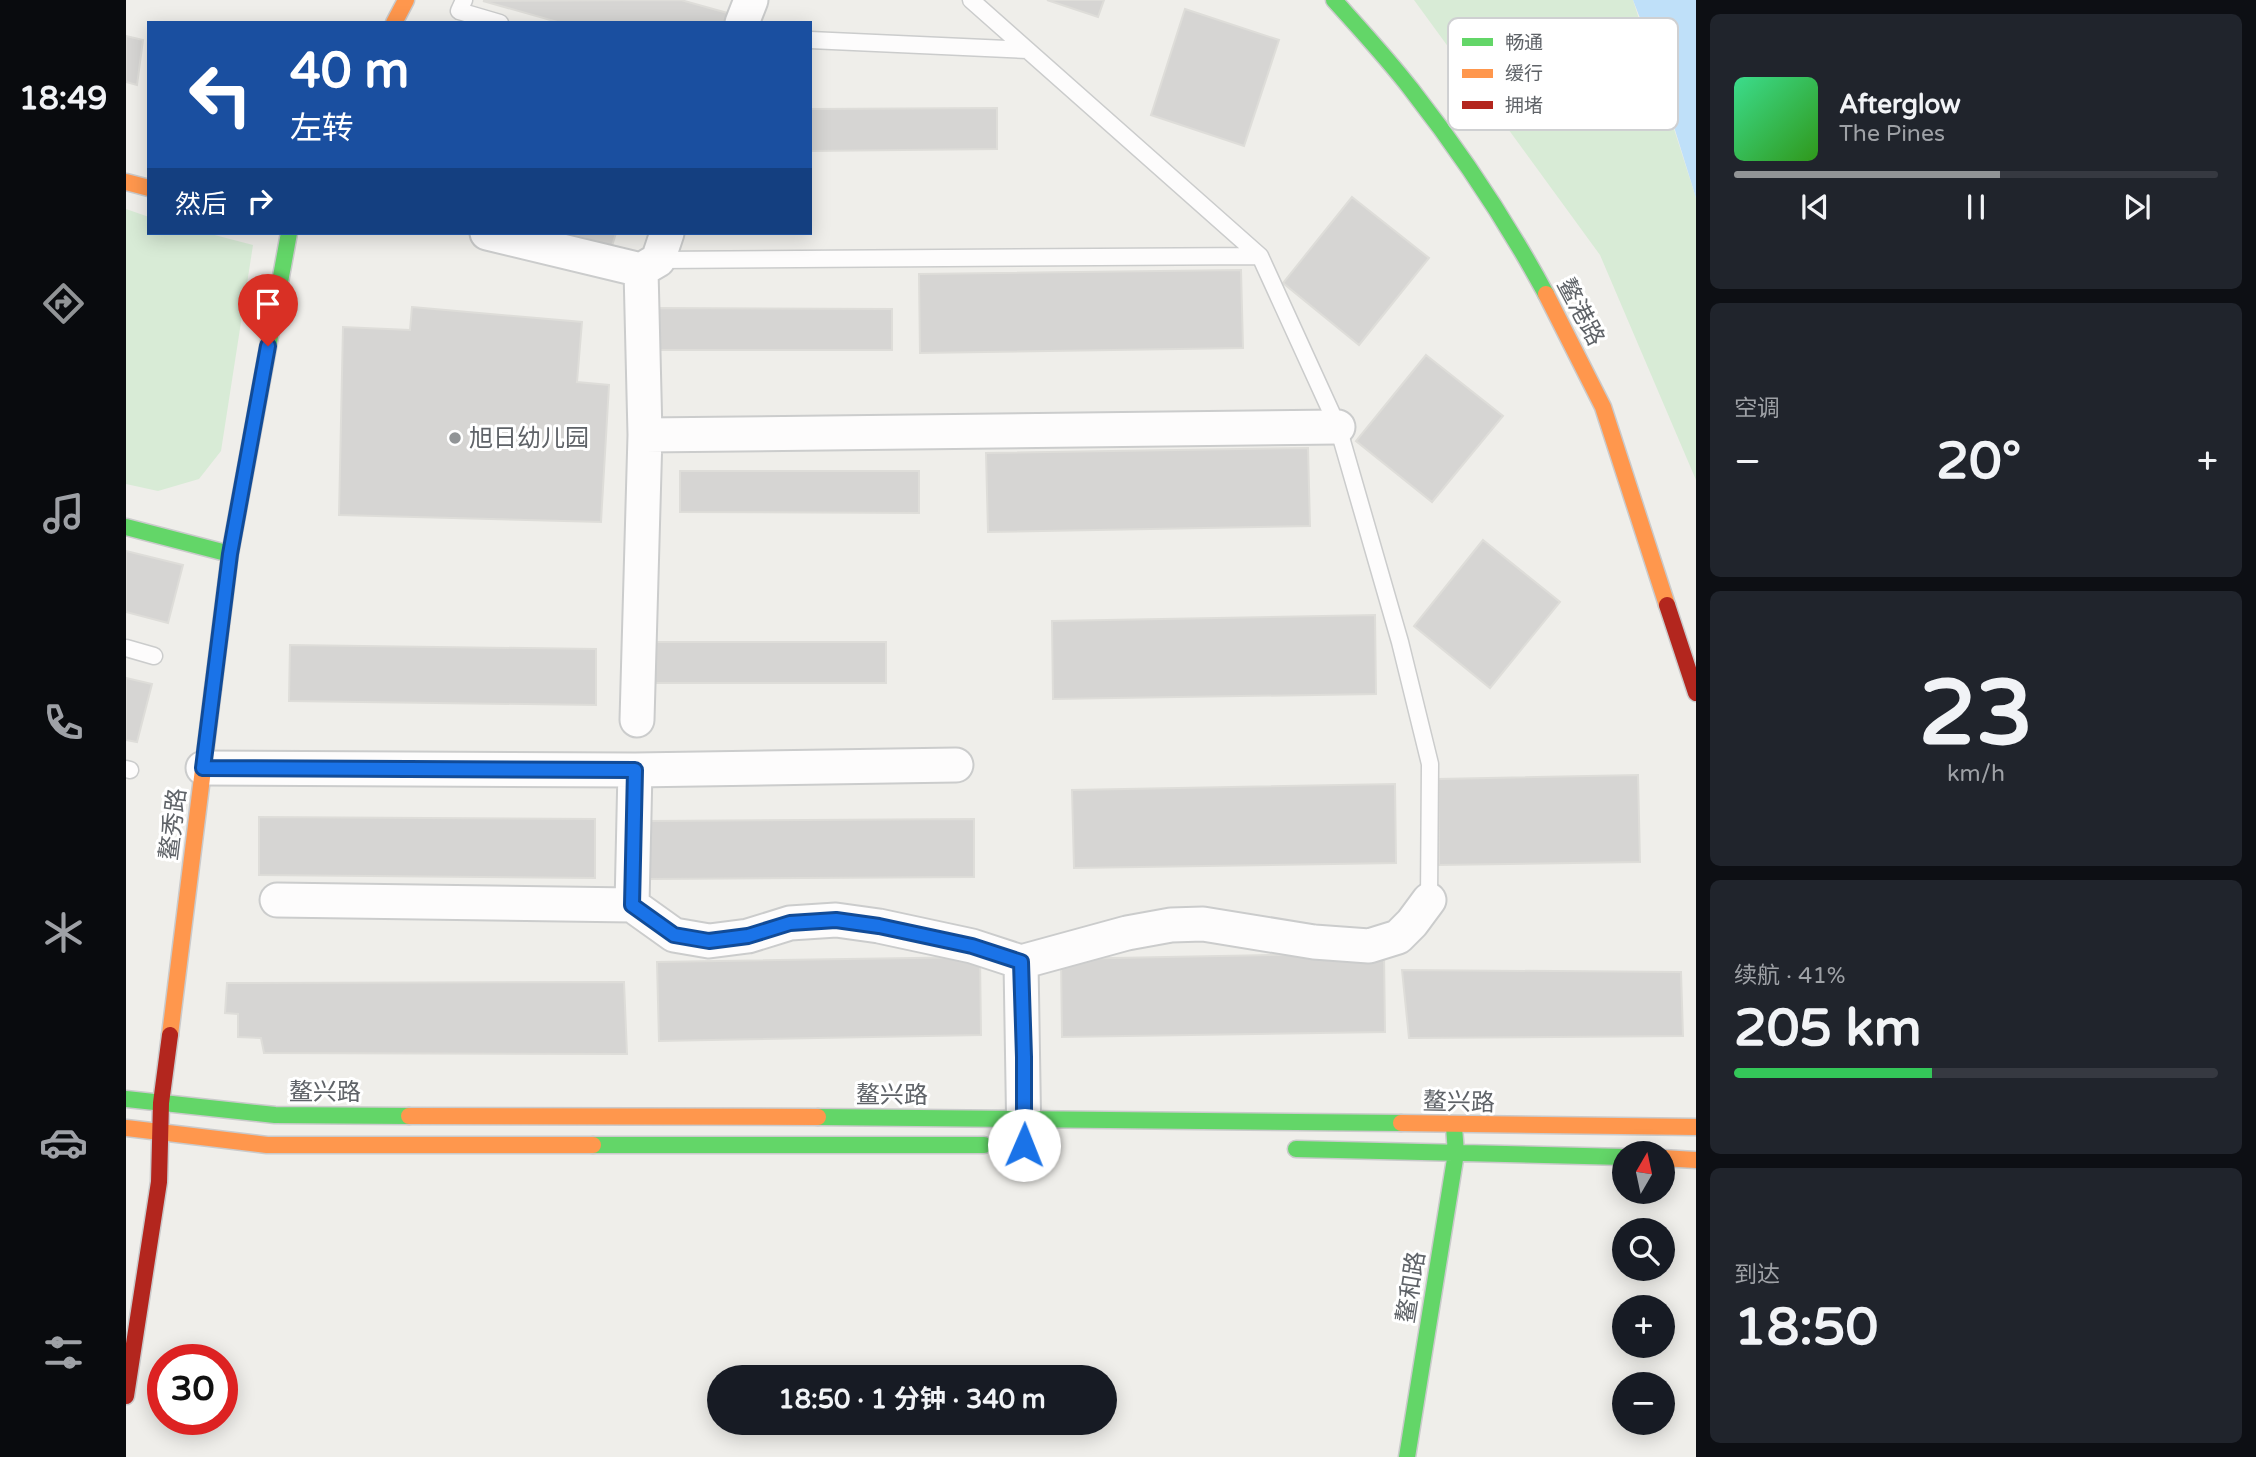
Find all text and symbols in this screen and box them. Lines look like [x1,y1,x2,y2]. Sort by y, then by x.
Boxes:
legend [1448,18,1678,130]
text: 畅通 [1505,32,1543,54]
text: 40 m [290,42,409,101]
icon: left [175,49,266,140]
text: 缓行 [1505,63,1543,85]
text: 18:49 [19,80,107,118]
text: Afterglow [1839,89,1961,120]
text: 拥堵 [1505,95,1543,117]
text: 左转 [290,110,354,148]
text: The Pines [1839,120,1945,148]
icon: right [241,182,279,220]
icon: previous [1796,188,1834,226]
icon: pause [1957,188,1995,226]
icon: next [2118,188,2156,226]
text: 然后 [175,189,227,220]
pin [238,274,298,346]
street label: 鳌港路 [1551,274,1610,351]
icon: directions [39,279,88,328]
icon: arrive [249,285,287,323]
text: 空调 [1734,395,1780,423]
place label: 旭日幼儿园 [469,424,589,453]
marker: 旭日幼儿园 [447,430,463,446]
text: 20° [1936,430,2021,493]
text: − [1734,439,1761,485]
text: + [2197,439,2218,485]
icon: music [39,489,88,538]
text: 23 [1919,659,2033,769]
icon: phone [39,698,88,747]
text: km/h [1947,760,2005,788]
street label: 鳌秀路 [155,787,192,862]
icon: climate [39,908,88,957]
text: 续航 · 41% [1734,962,1846,990]
text: 205 km [1734,997,1922,1060]
street label: 鳌兴路 [289,1078,361,1107]
street label: 鳌兴路 [856,1081,928,1110]
street label: 鳌兴路 [1423,1087,1495,1118]
position arrow [987,1108,1061,1182]
icon: car [39,1118,88,1167]
north arrow [1612,1141,1675,1204]
map controls [1612,1141,1675,1435]
button: search [1612,1218,1675,1281]
street label: 鳌和路 [1392,1249,1431,1325]
text: 到达 [1734,1261,1780,1289]
button: + [1612,1295,1675,1358]
text: 18:50 [1734,1296,1878,1359]
icon: filters [39,1328,88,1377]
speed limit sign: 30 [147,1344,238,1435]
button: − [1612,1372,1675,1435]
text: 18:50 · 1 分钟 · 340 m [778,1384,1046,1415]

